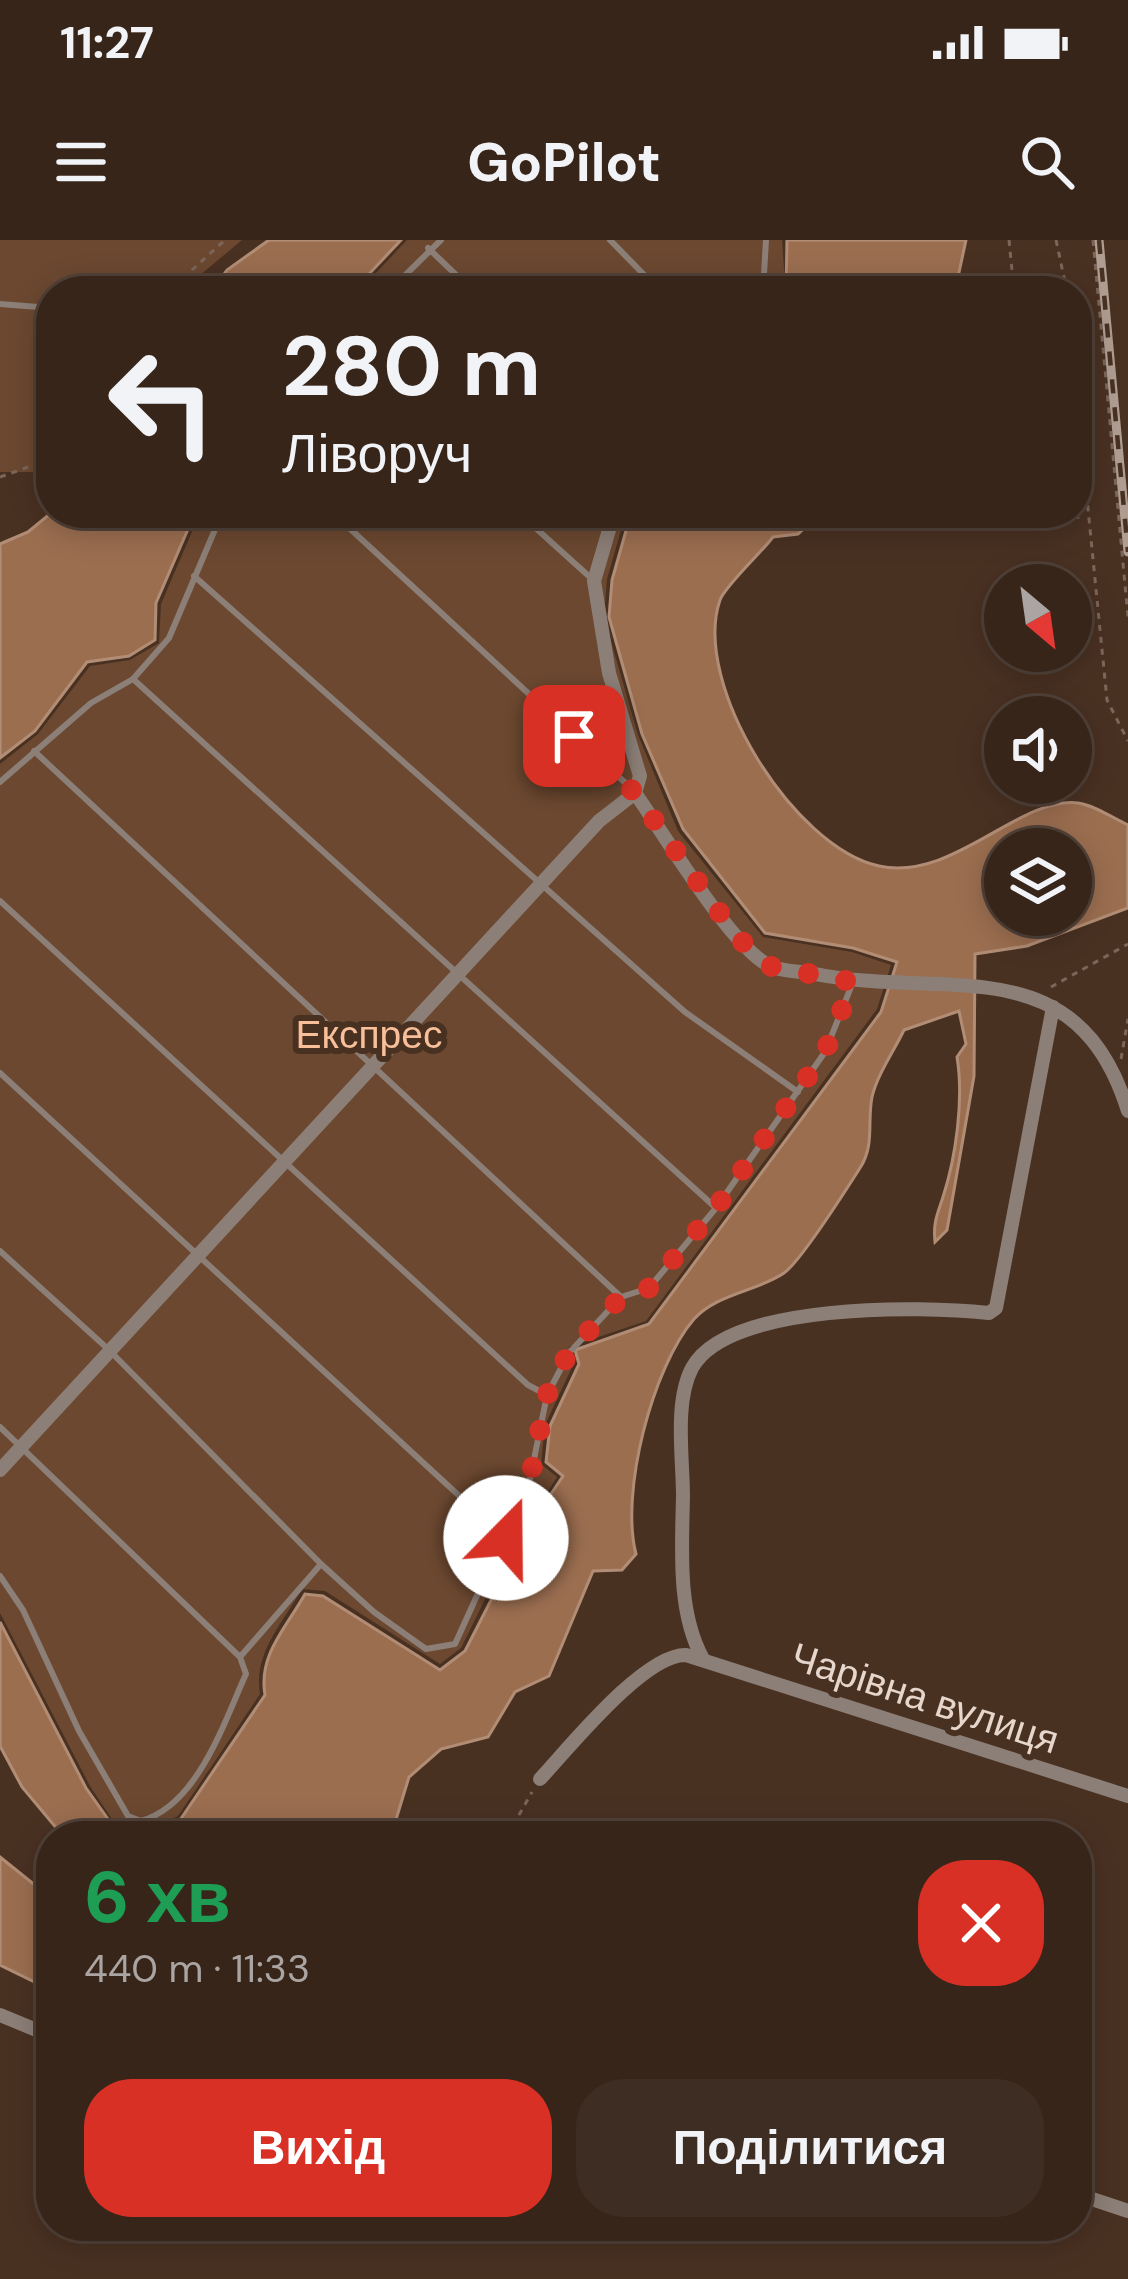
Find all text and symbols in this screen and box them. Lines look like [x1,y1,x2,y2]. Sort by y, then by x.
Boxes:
text: 11:27 [60,13,154,72]
text: GoPilot [467,127,661,198]
icon: menu [48,129,114,195]
icon: search [1014,129,1080,195]
text: 280 m [282,312,541,421]
icon: left [84,324,240,480]
text: Ліворуч [282,418,472,489]
north arrow [984,564,1092,672]
map controls [984,564,1092,936]
pin [523,685,625,787]
button: sound [984,696,1092,804]
icon: arrive [541,703,607,769]
button: layers [984,828,1092,936]
park label: Експрес [295,1009,443,1060]
position arrow [443,1475,569,1601]
street label: Чарівна вулиця [785,1631,1065,1765]
text: 6 хв [84,1851,231,1944]
button: close [918,1860,1044,1986]
text: 440 m · 11:33 [84,1943,310,1994]
button: Вихід [84,2079,552,2217]
button: Поділитися [576,2079,1044,2217]

